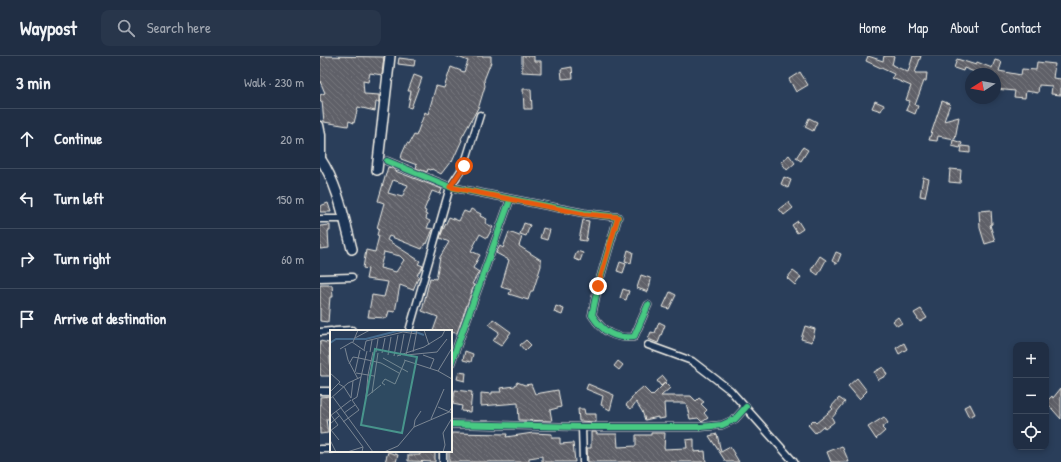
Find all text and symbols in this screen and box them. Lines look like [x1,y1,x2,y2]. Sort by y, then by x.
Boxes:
search box [101,10,381,46]
text: Waypost [20,15,77,41]
icon: search [115,17,137,39]
text: Search here [147,17,211,38]
text: Home [859,18,886,37]
text: Map [908,18,928,37]
text: About [950,18,979,37]
text: Contact [1001,18,1041,37]
north arrow [965,68,1001,104]
text: 3 min [16,71,51,94]
text: Walk · 230 m [244,73,304,91]
icon: ahead [16,128,38,150]
text: Continue [54,128,102,149]
text: 20 m [280,130,304,148]
route start [455,157,473,175]
icon: left [16,188,38,210]
text: Turn left [54,188,104,209]
text: 150 m [276,190,304,208]
icon: right [16,248,38,270]
text: Turn right [54,248,110,269]
text: 60 m [281,250,304,268]
route end [589,277,607,295]
icon: arrive [16,308,38,330]
text: Arrive at destination [54,308,166,329]
inset map [330,330,452,452]
map controls [1013,342,1049,450]
button: + [1013,342,1049,378]
button: − [1013,378,1049,414]
button: locate [1013,414,1049,450]

